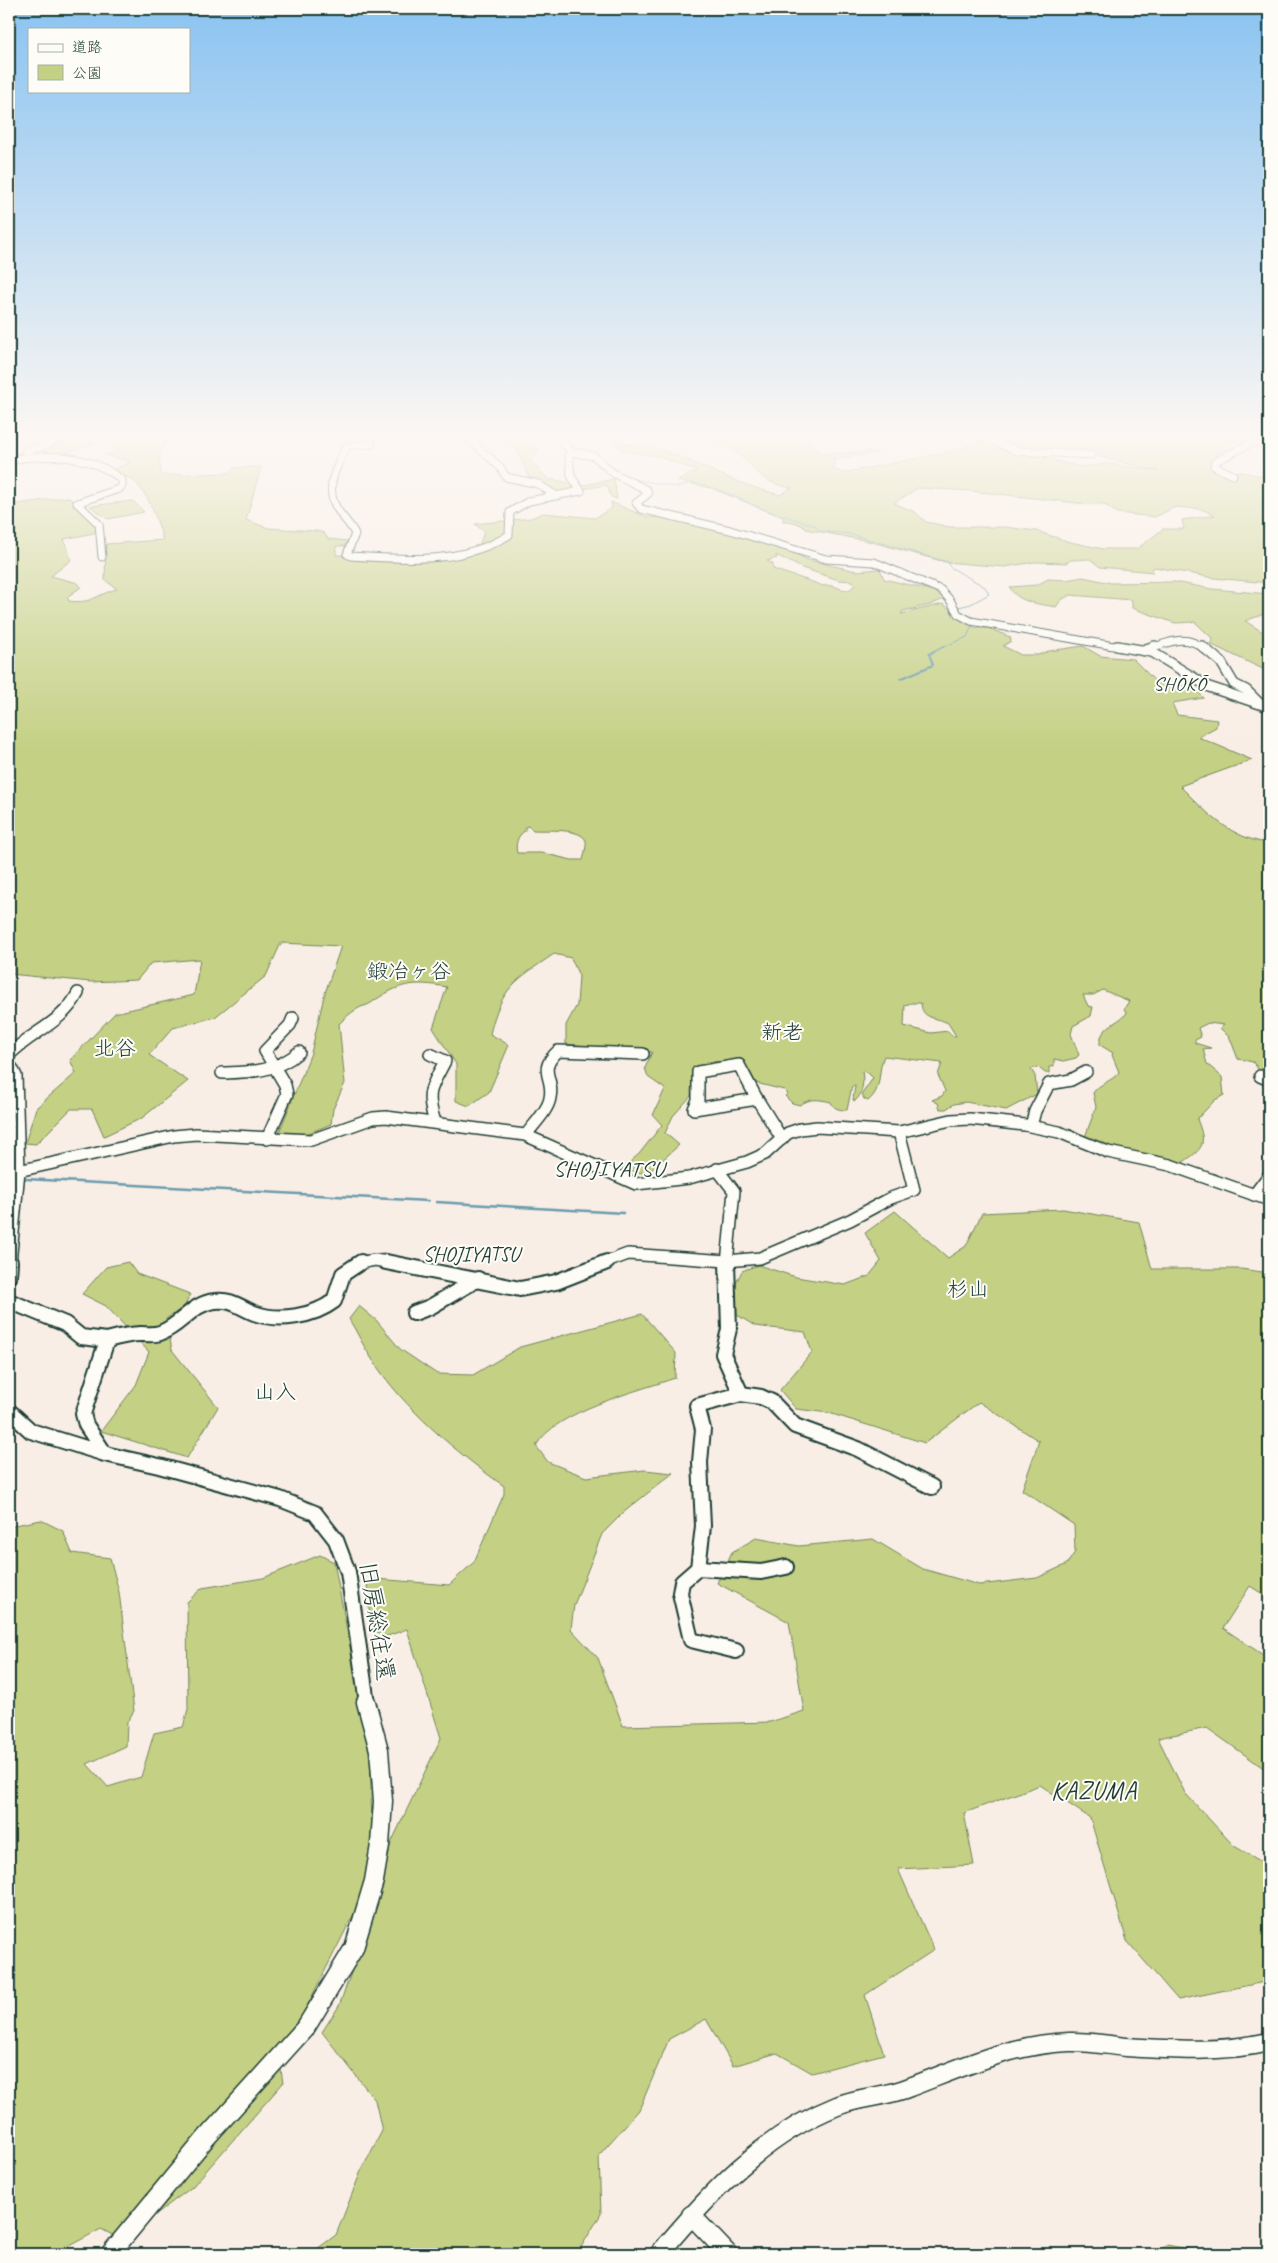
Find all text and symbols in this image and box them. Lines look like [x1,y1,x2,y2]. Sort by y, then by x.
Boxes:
legend [28,28,190,92]
text: 道路 [72,38,102,57]
text: 公園 [72,64,102,83]
district label: SHŌKŌ [1153,672,1209,696]
district label: 鍛冶ヶ谷 [367,958,451,984]
district label: 新老 [761,1019,803,1045]
district label: 北谷 [94,1035,136,1061]
district label: SHOJIYATSU [553,1155,668,1183]
district label: SHOJIYATSU [423,1241,523,1267]
district label: 杉山 [947,1276,989,1302]
district label: 山入 [254,1379,296,1405]
street label: 旧房総往還 [353,1559,401,1683]
district label: KAZUMA [1051,1775,1138,1807]

